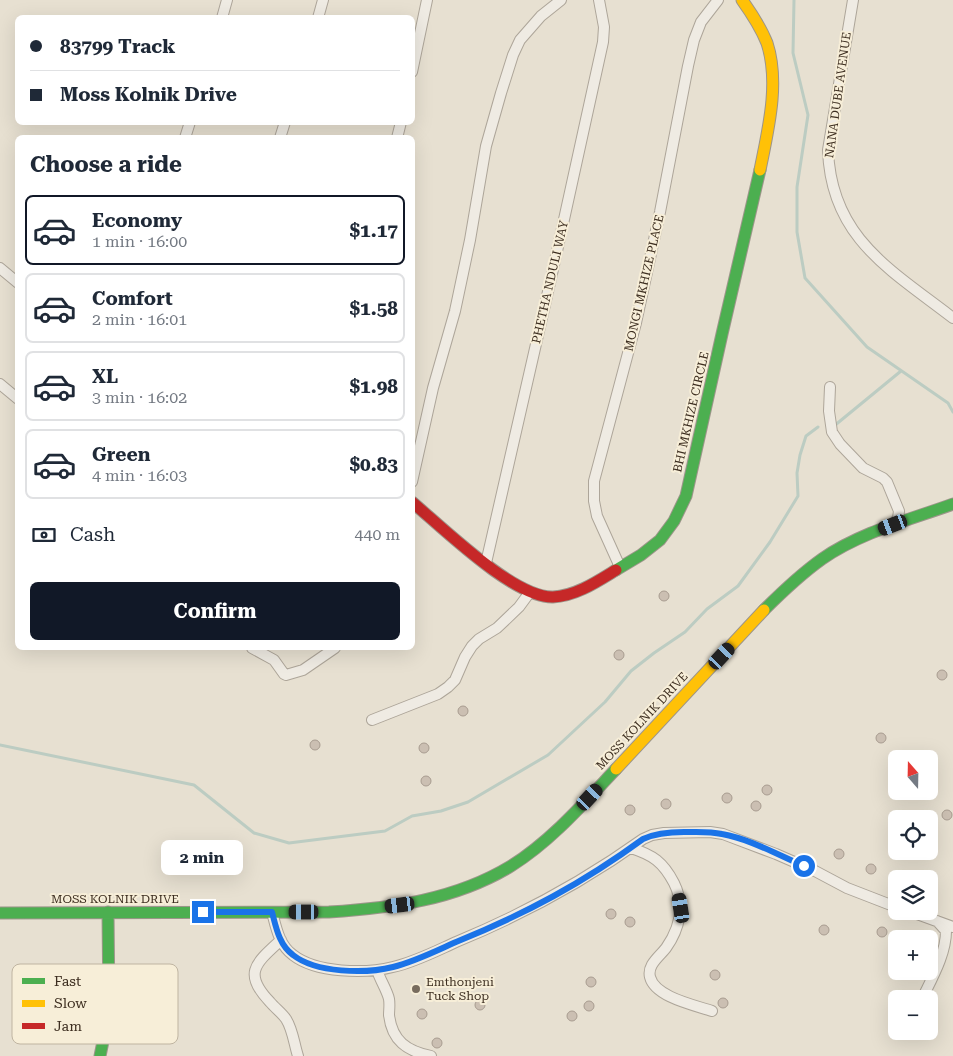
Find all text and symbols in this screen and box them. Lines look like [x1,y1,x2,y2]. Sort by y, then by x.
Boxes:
street label: NANA DUBE AVENUE [822,31,854,159]
text: 83799 Track [60,35,175,58]
text: Moss Kolnik Drive [60,83,237,106]
text: Choose a ride [30,152,182,177]
icon: car [32,208,77,253]
text: Economy [92,209,182,232]
street label: MONGI MKHIZE PLACE [621,213,667,353]
street label: PHETHA NDULI WAY [529,218,571,345]
text: $1.17 [349,219,398,242]
text: 1 min · 16:00 [92,232,187,251]
icon: car [32,286,77,331]
text: Comfort [92,287,173,310]
text: $1.58 [349,297,398,320]
text: 2 min · 16:01 [92,310,187,329]
street label: BHI MKHIZE CIRCLE [670,350,712,474]
icon: car [32,364,77,409]
text: XL [92,365,118,388]
text: $1.98 [349,375,398,398]
text: 3 min · 16:02 [92,388,187,407]
icon: car [32,442,77,487]
text: Green [92,443,150,466]
text: $0.83 [349,453,398,476]
text: 4 min · 16:03 [92,466,187,485]
car [876,513,909,537]
icon: cash [30,521,58,549]
text: Cash [70,523,115,546]
text: 440 m [354,525,400,544]
button: Confirm [30,582,400,640]
car [706,640,737,672]
street label: MOSS KOLNIK DRIVE [593,669,691,773]
north arrow [888,750,938,800]
map controls [888,750,938,1040]
car [574,781,605,813]
button: locate [888,810,938,860]
callout: 2 min [162,840,244,874]
text: 2 min [180,848,224,867]
route start [793,855,815,877]
button: layers [888,870,938,920]
street label: MOSS KOLNIK DRIVE [51,892,179,906]
car [671,892,690,924]
car [384,896,415,914]
route end [192,901,214,923]
car [289,905,319,920]
button: + [888,930,938,980]
legend [12,964,178,1044]
text: Fast [54,973,81,989]
place label: Emthonjeni Tuck Shop [426,975,494,1003]
marker: Emthonjeni Tuck Shop [410,983,422,995]
button: − [888,990,938,1040]
text: Slow [54,995,87,1011]
text: Jam [54,1018,82,1034]

